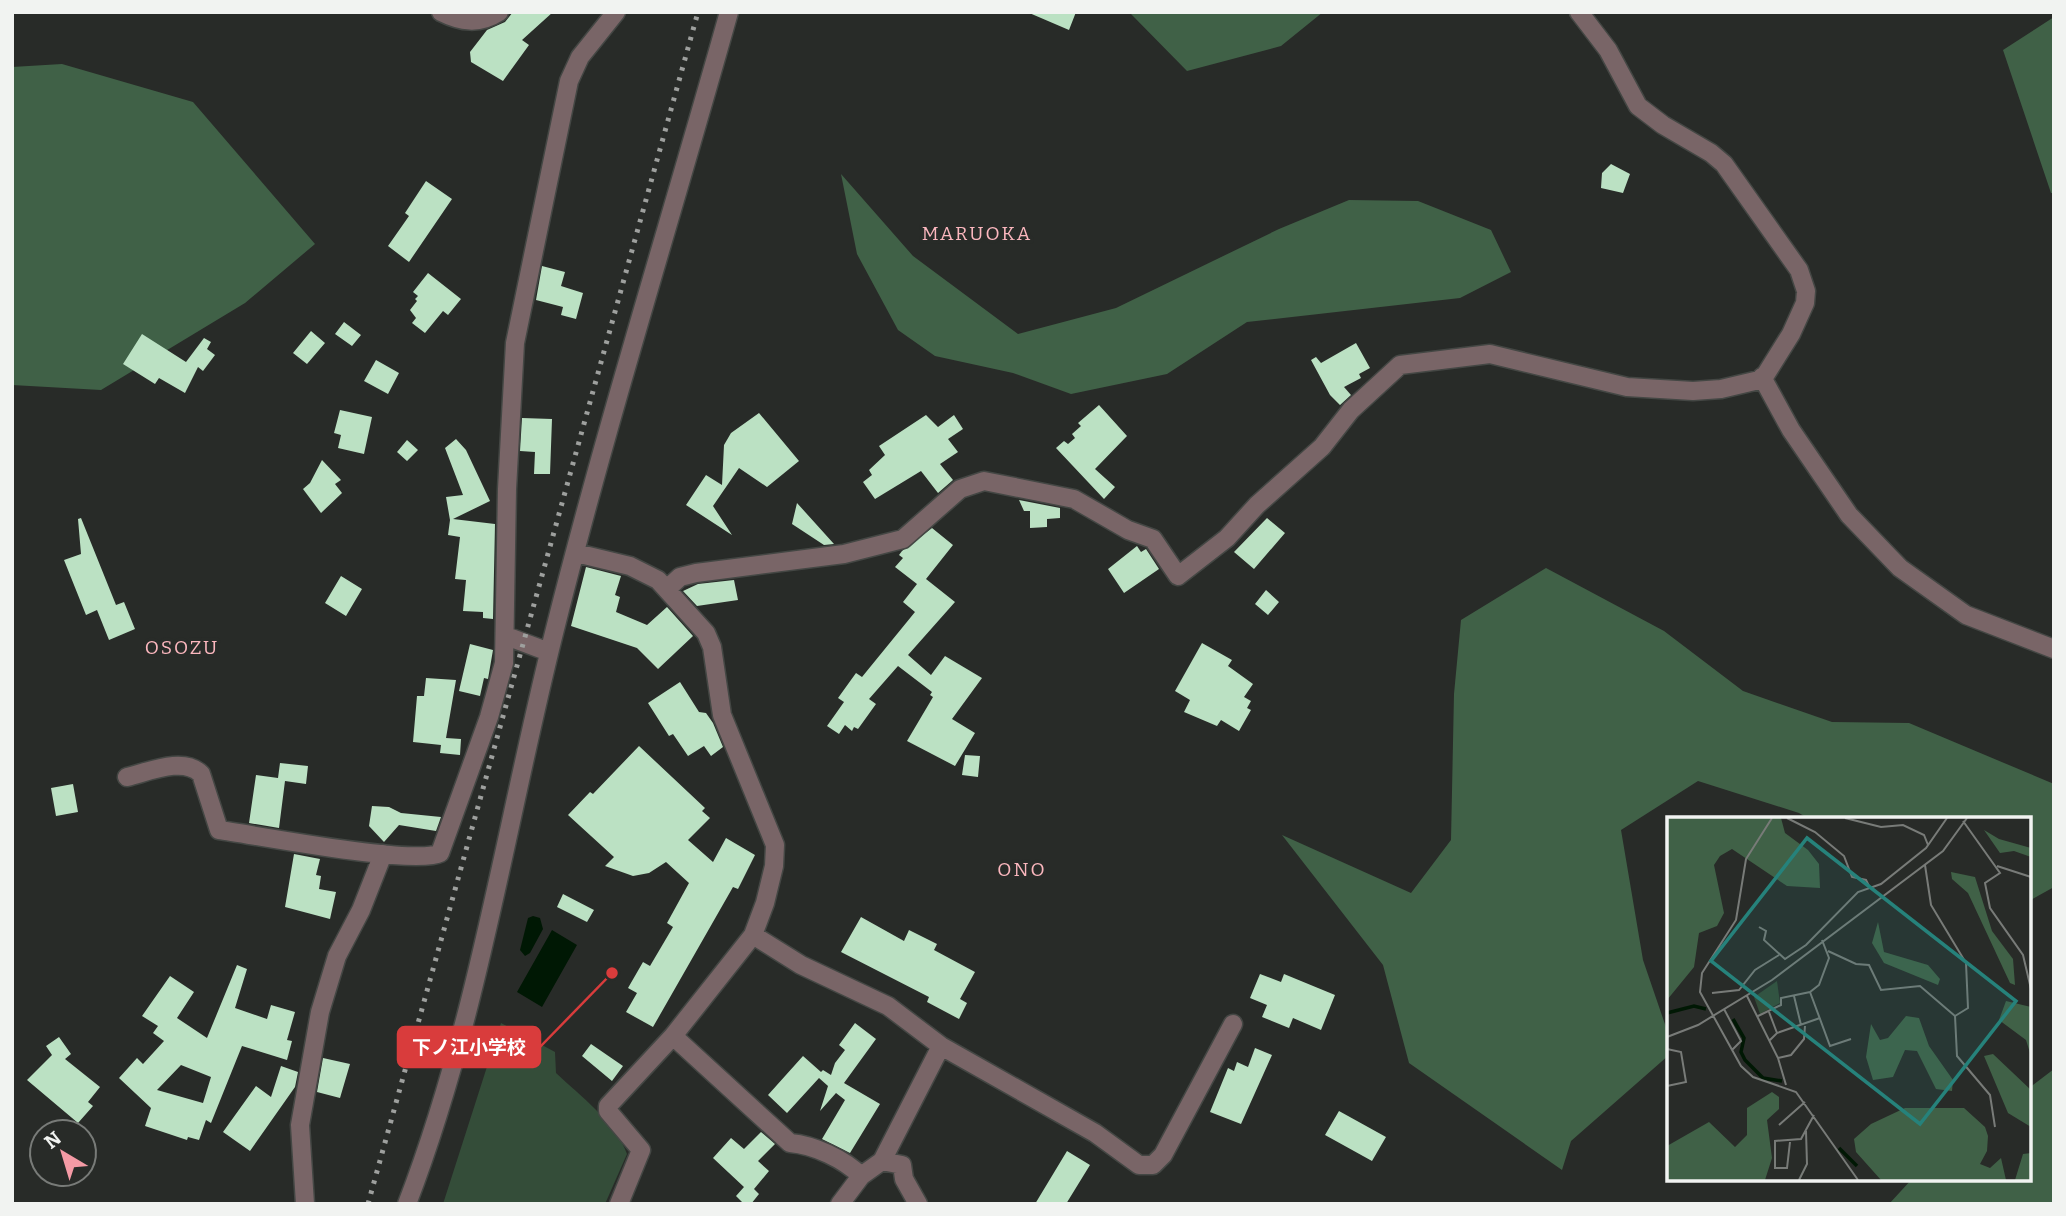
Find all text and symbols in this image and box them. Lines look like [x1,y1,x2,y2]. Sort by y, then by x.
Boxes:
district label: MARUOKA [922,222,1032,245]
district label: OSOZU [145,636,219,659]
inset map [1667,817,2031,1181]
district label: ONO [997,858,1047,881]
callout: 下ノ江小学校 [398,1027,540,1067]
text: 下ノ江小学校 [412,1036,526,1059]
north arrow [28,1118,98,1188]
text: N [40,1126,66,1154]

